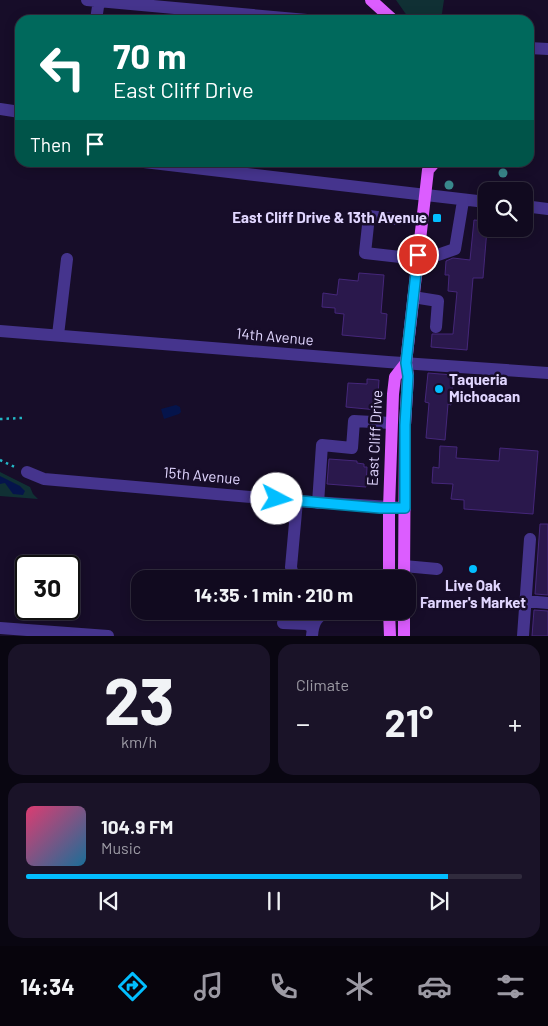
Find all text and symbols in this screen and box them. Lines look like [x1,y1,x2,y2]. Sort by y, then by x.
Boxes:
text: 70 m [113,34,187,76]
icon: left [30,35,95,100]
text: East Cliff Drive [113,76,254,102]
icon: arrive [81,130,109,158]
text: Then [30,133,71,156]
map controls [478,182,533,237]
button: search [478,182,533,237]
place label: East Cliff Drive & 13th Avenue [232,208,427,226]
marker: East Cliff Drive & 13th Avenue [431,212,443,224]
pin [397,234,439,276]
icon: arrive [404,241,432,269]
street label: 14th Avenue [236,324,315,348]
place label: Taqueria Michoacan [449,370,520,405]
marker: Taqueria Michoacan [433,383,445,395]
street label: East Cliff Drive [363,390,385,486]
street label: 15th Avenue [163,463,241,487]
position arrow [250,472,302,524]
speed limit sign: 30 [15,555,80,620]
marker: Live Oak Farmer's Market [467,563,479,575]
place label: Live Oak Farmer's Market [420,576,526,611]
text: 14:35 · 1 min · 210 m [194,583,353,606]
text: 23 [104,660,174,738]
text: Climate [296,675,349,694]
text: 21° [385,699,433,745]
text: − [296,706,310,740]
text: + [508,706,522,740]
text: km/h [121,732,157,751]
text: 104.9 FM [101,815,173,838]
text: Music [101,838,141,857]
icon: previous [95,887,123,915]
icon: pause [260,887,288,915]
icon: next [425,887,453,915]
icon: directions [115,969,150,1004]
icon: music [191,969,226,1004]
icon: phone [266,969,301,1004]
icon: climate [342,969,377,1004]
icon: car [417,969,452,1004]
icon: filters [493,969,528,1004]
text: 14:34 [20,973,75,999]

